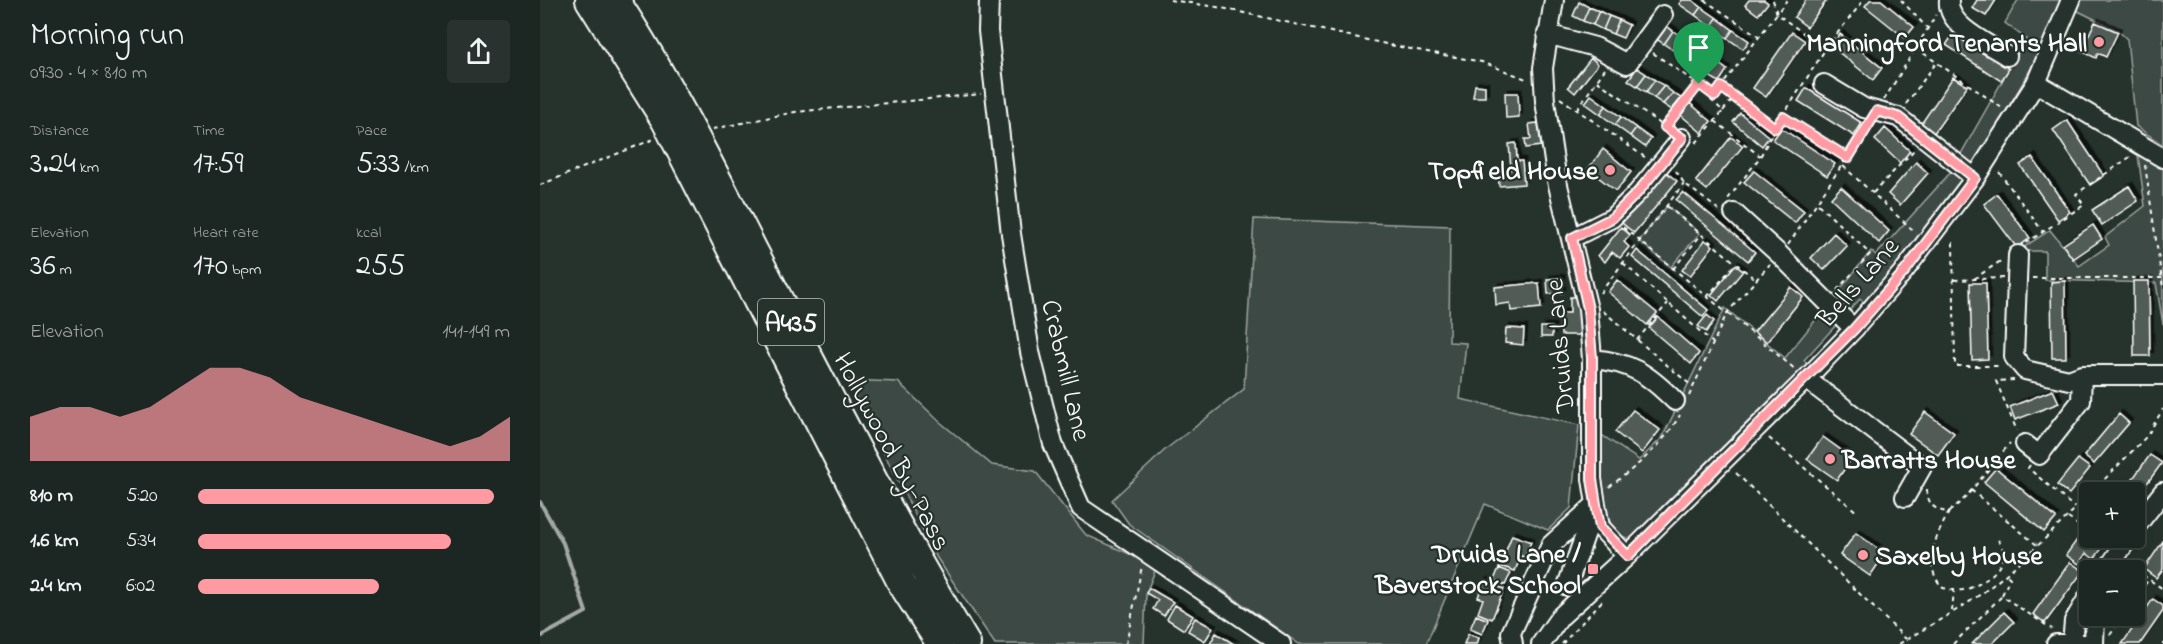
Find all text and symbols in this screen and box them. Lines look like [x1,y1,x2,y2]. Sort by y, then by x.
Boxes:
text: Morning run [30,12,184,60]
button: share [447,20,510,83]
pin [1673,22,1724,84]
place label: Manningford Tenants Hall [1806,25,2087,65]
icon: arrive [1682,31,1715,64]
marker: Manningford Tenants Hall [2092,35,2106,49]
text: 09:30 · 4 × 810 m [30,59,147,88]
text: Distance [30,119,89,143]
text: Time [193,119,225,143]
text: Pace [356,119,387,143]
text: 3.24 [30,143,76,187]
text: 17:59 [193,143,244,187]
text: 5:33 [356,143,401,187]
place label: Topfield House [1428,153,1599,192]
text: km [76,156,99,180]
text: /km [401,156,429,180]
marker: Topfield House [1603,163,1617,177]
text: Elevation [30,221,89,245]
text: Heart rate [193,221,259,245]
text: kcal [356,221,381,245]
street label: Bells Lane [1807,229,1910,339]
text: 36 [30,245,56,289]
text: 170 [193,245,228,289]
text: 255 [356,245,405,289]
text: m [56,258,72,282]
text: bpm [228,258,261,282]
street label: Druids Lane [1536,276,1587,415]
street label: Crabmill Lane [1029,296,1100,446]
road number: A435 [758,299,824,345]
text: Elevation [30,318,104,347]
text: 141–149 m [442,318,510,347]
street label: Hollywood By-Pass [822,346,960,558]
place label: Barratts House [1840,442,2017,481]
marker: Barratts House [1823,452,1837,466]
text: 810 m [30,482,73,511]
text: 5:20 [126,482,158,511]
map controls [2079,482,2145,626]
button: + [2079,482,2145,548]
text: 1.6 km [30,527,79,556]
text: 5:34 [126,527,156,556]
place label: Druids Lane / Baverstock School [1373,536,1582,606]
place label: Saxelby House [1875,538,2043,577]
marker: Saxelby House [1856,548,1870,562]
button: − [2079,560,2145,626]
marker: Druids Lane / Baverstock School [1586,562,1600,576]
text: 2.4 km [30,572,82,601]
text: 6:02 [126,572,155,601]

